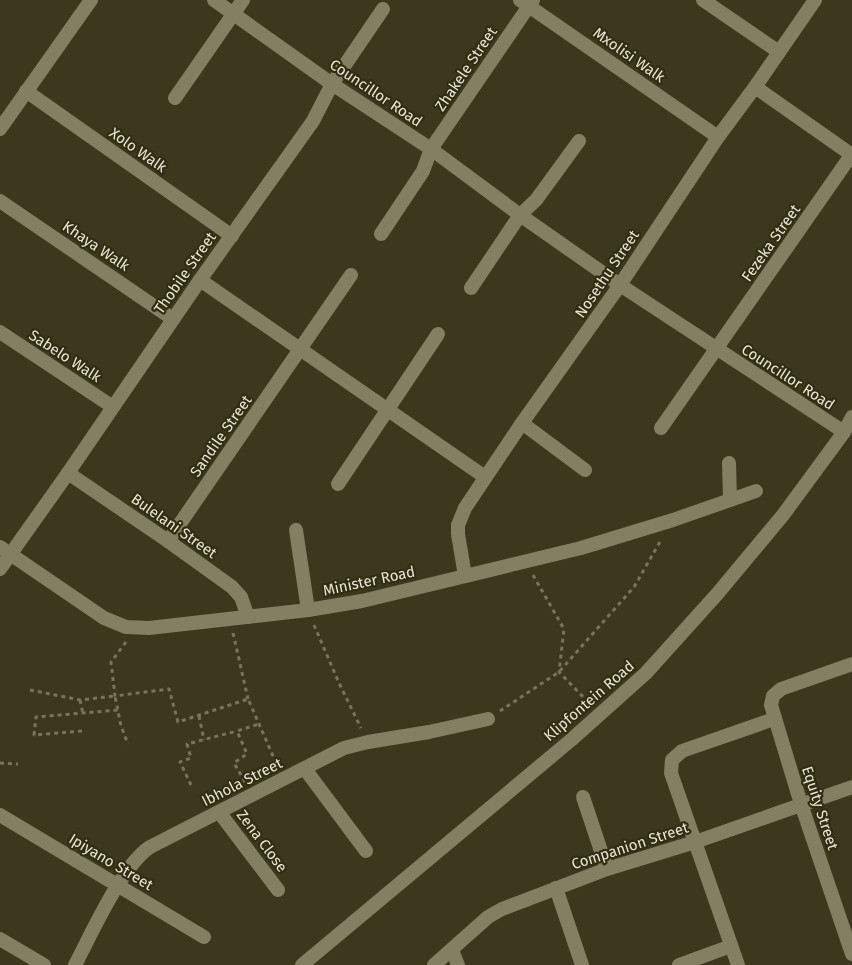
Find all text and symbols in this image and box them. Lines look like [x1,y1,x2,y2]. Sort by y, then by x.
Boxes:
street label: Zhakele Street [431,23,501,115]
street label: Mxolisi Walk [590,24,669,86]
street label: Councillor Road [326,55,426,131]
street label: Xolo Walk [106,124,170,176]
street label: Fezeka Street [738,201,804,285]
street label: Khaya Walk [59,217,133,275]
street label: Nosethu Street [571,226,643,321]
street label: Thobile Street [150,228,220,317]
street label: Sabelo Walk [25,326,105,386]
street label: Councillor Road [738,340,838,414]
street label: Sandile Street [186,391,256,480]
street label: Bulelani Street [128,490,221,563]
street label: Minister Road [321,562,417,600]
street label: Klipfontein Road [540,657,638,745]
street label: Ibhola Street [199,754,286,810]
street label: Equity Street [798,764,842,853]
street label: Zena Close [233,806,291,876]
street label: Companion Street [569,818,691,873]
street label: Ipiyano Street [66,830,157,895]

